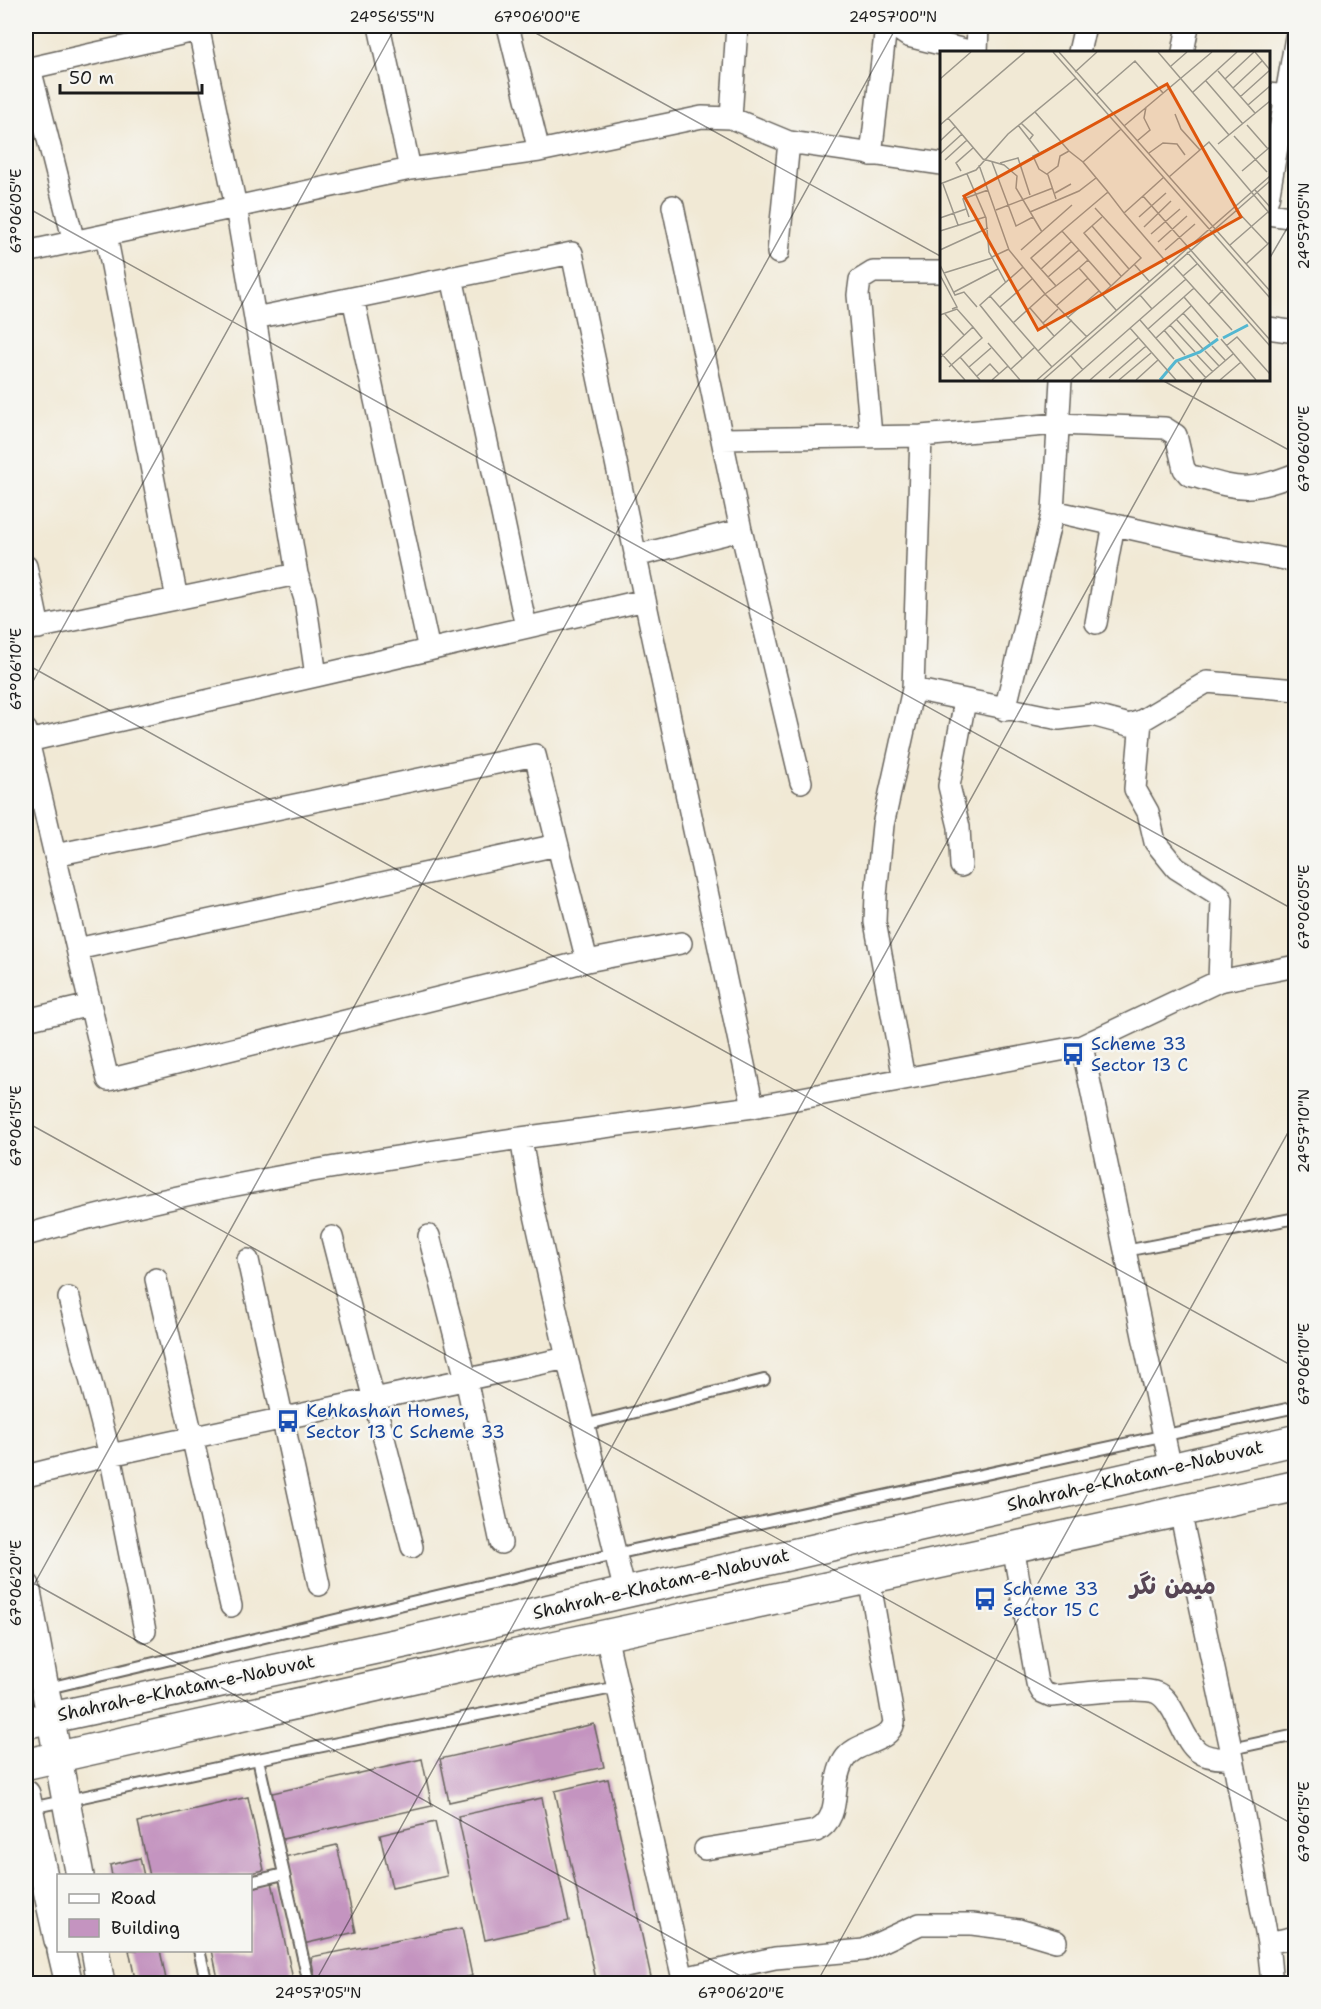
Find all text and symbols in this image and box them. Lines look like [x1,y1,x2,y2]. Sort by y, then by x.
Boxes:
text: 24°56'55"N [349,7,435,27]
text: 67°06'00"E [494,7,580,27]
text: 24°57'00"N [849,7,937,27]
inset map [940,51,1270,381]
scale bar [60,57,202,95]
text: 50 m [69,66,114,90]
text: 67°06'05"E [6,169,26,254]
text: 24°57'05"N [1294,183,1314,269]
text: 67°06'00"E [1294,406,1314,492]
text: 67°06'10"E [6,628,26,710]
text: 67°06'05"E [1294,865,1314,950]
place label: Scheme 33 Sector 13 C [1091,1032,1188,1077]
bus stop icon: Scheme 33 Sector 13 C [1060,1041,1086,1067]
text: 67°06'15"E [6,1085,26,1167]
text: 24°57'10"N [1294,1089,1314,1173]
text: 67°06'10"E [1294,1323,1314,1405]
place label: Kehkashan Homes, Sector 13 C Scheme 33 [306,1399,505,1444]
bus stop icon: Kehkashan Homes, Sector 13 C Scheme 33 [275,1408,301,1434]
street label: Shahrah-e-Khatam-e-Nabuvat [1004,1435,1266,1517]
text: 67°06'20"E [6,1540,26,1626]
street label: Shahrah-e-Khatam-e-Nabuvat [530,1543,792,1625]
district label: میمن نگر [1128,1570,1216,1602]
place label: Scheme 33 Sector 15 C [1003,1577,1099,1622]
bus stop icon: Scheme 33 Sector 15 C [972,1586,998,1612]
street label: Shahrah-e-Khatam-e-Nabuvat [55,1649,317,1727]
text: 67°06'15"E [1294,1781,1314,1863]
legend [57,1874,252,1952]
text: Road [111,1886,156,1910]
text: Building [111,1916,180,1940]
text: 24°57'05"N [275,1983,361,2003]
text: 67°06'20"E [698,1983,784,2003]

